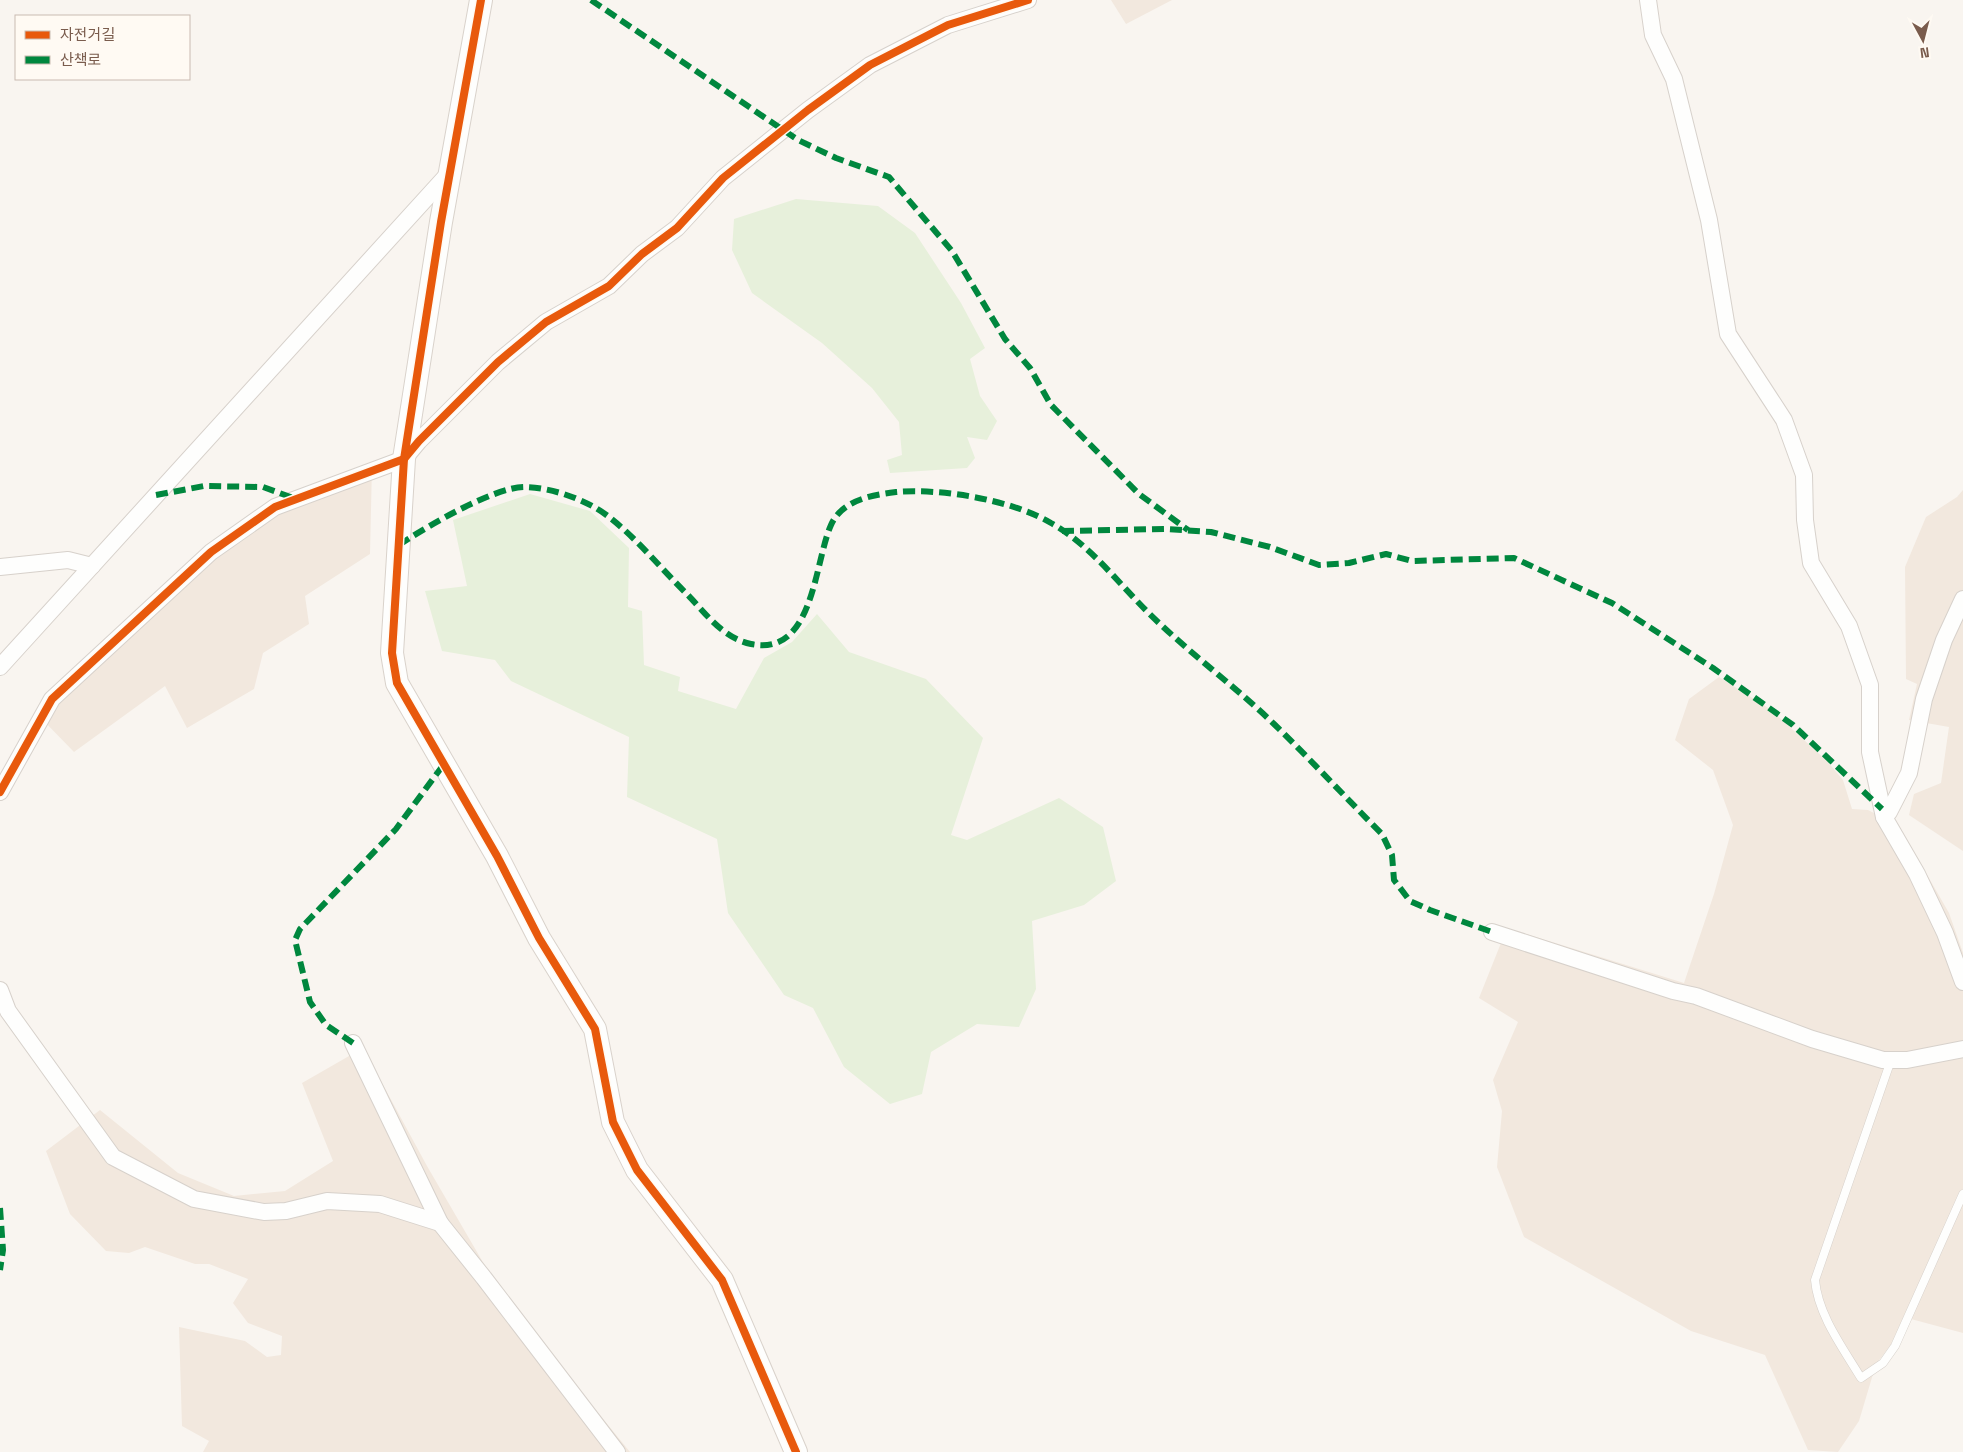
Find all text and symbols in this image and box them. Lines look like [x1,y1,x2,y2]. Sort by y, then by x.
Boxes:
legend [15,15,190,80]
north arrow [1898,15,1948,65]
text: 자전거길 [60,25,115,44]
text: N [1919,43,1930,62]
text: 산책로 [60,50,101,69]

